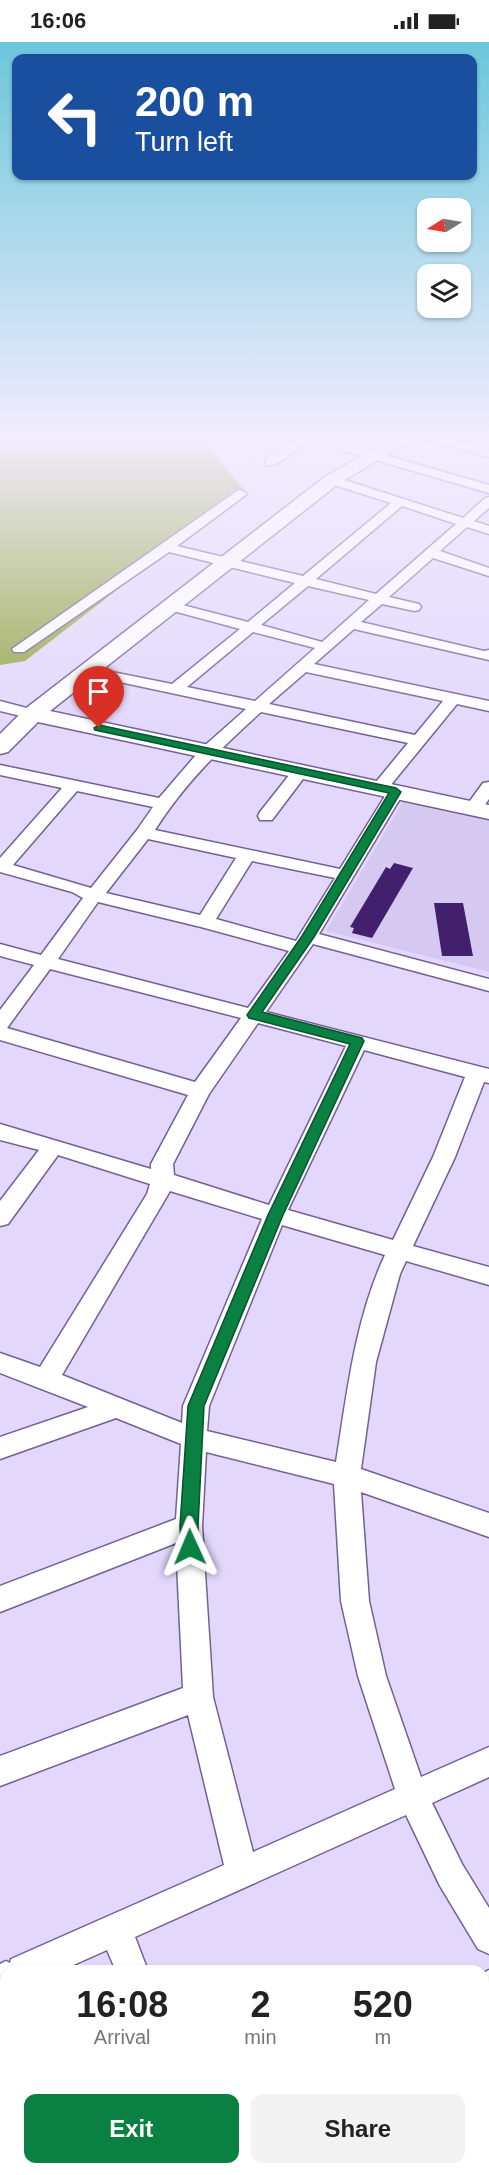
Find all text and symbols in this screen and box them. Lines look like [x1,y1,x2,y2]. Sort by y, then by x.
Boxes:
text: 16:06 [30,8,86,33]
icon: left [36,78,114,156]
text: 200 m [135,78,254,125]
text: Turn left [135,127,233,157]
north arrow [417,198,471,252]
map controls [417,198,471,318]
button: layers [417,264,471,318]
pin [73,666,124,728]
icon: arrive [82,675,115,708]
position arrow [158,1515,222,1579]
text: 16:08 [76,1984,168,2025]
text: 2 [250,1984,270,2025]
text: 520 [353,1984,413,2025]
text: Arrival [94,2026,151,2048]
text: min [244,2026,277,2048]
text: m [374,2026,391,2048]
button: Exit [24,2094,239,2163]
button: Share [251,2094,465,2163]

